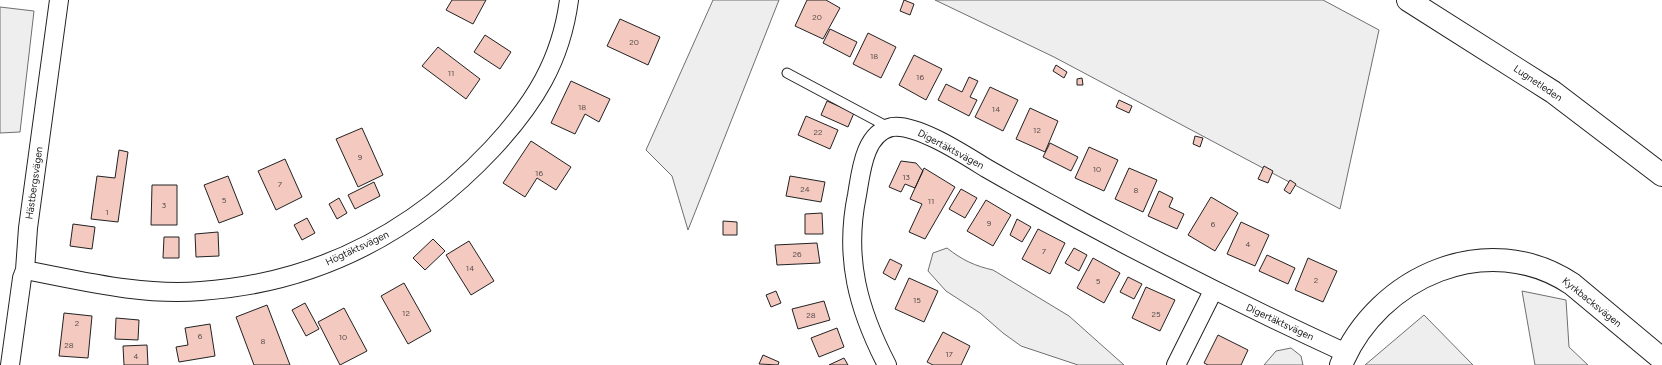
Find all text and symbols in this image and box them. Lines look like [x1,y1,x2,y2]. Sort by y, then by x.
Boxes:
house number: 20 [812,12,822,22]
house number: 20 [629,37,639,47]
house number: 18 [870,51,878,61]
street label: Lugnetleden [1511,62,1565,104]
house number: 11 [448,68,454,78]
house number: 16 [916,72,924,82]
house number: 18 [578,102,586,112]
house number: 14 [992,104,1000,114]
house number: 12 [1033,125,1041,135]
street label: Digertäktsvägen [916,126,987,172]
house number: 22 [814,127,822,137]
street label: Hästbergsvägen [22,145,46,220]
house number: 9 [358,152,363,162]
house number: 10 [1093,164,1101,174]
house number: 16 [535,168,543,178]
house number: 13 [902,172,910,182]
house number: 7 [278,179,283,189]
house number: 24 [800,184,810,194]
house number: 8 [1134,185,1139,195]
house number: 5 [222,195,227,205]
house number: 11 [928,196,934,206]
house number: 3 [162,200,166,210]
house number: 1 [105,207,109,217]
house number: 9 [987,218,992,228]
house number: 6 [1211,219,1216,229]
street label: Högtäktsvägen [323,227,391,268]
house number: 4 [1246,239,1251,249]
house number: 7 [1042,246,1047,256]
house number: 26 [793,249,802,259]
house number: 14 [466,263,474,273]
street label: Kyrkbacksvägen [1560,274,1625,330]
house number: 2 [1314,275,1318,285]
house number: 5 [1096,276,1101,286]
house number: 15 [913,295,921,305]
street label: Digertäktsvägen [1244,301,1316,344]
house number: 12 [402,308,410,318]
house number: 25 [1151,309,1161,319]
house number: 28 [806,310,816,320]
house number: 2 [75,318,79,328]
house number: 6 [198,331,203,341]
house number: 10 [339,332,347,342]
house number: 8 [261,336,266,346]
house number: 28 [64,340,74,350]
house number: 17 [945,349,953,359]
house number: 4 [134,351,139,361]

